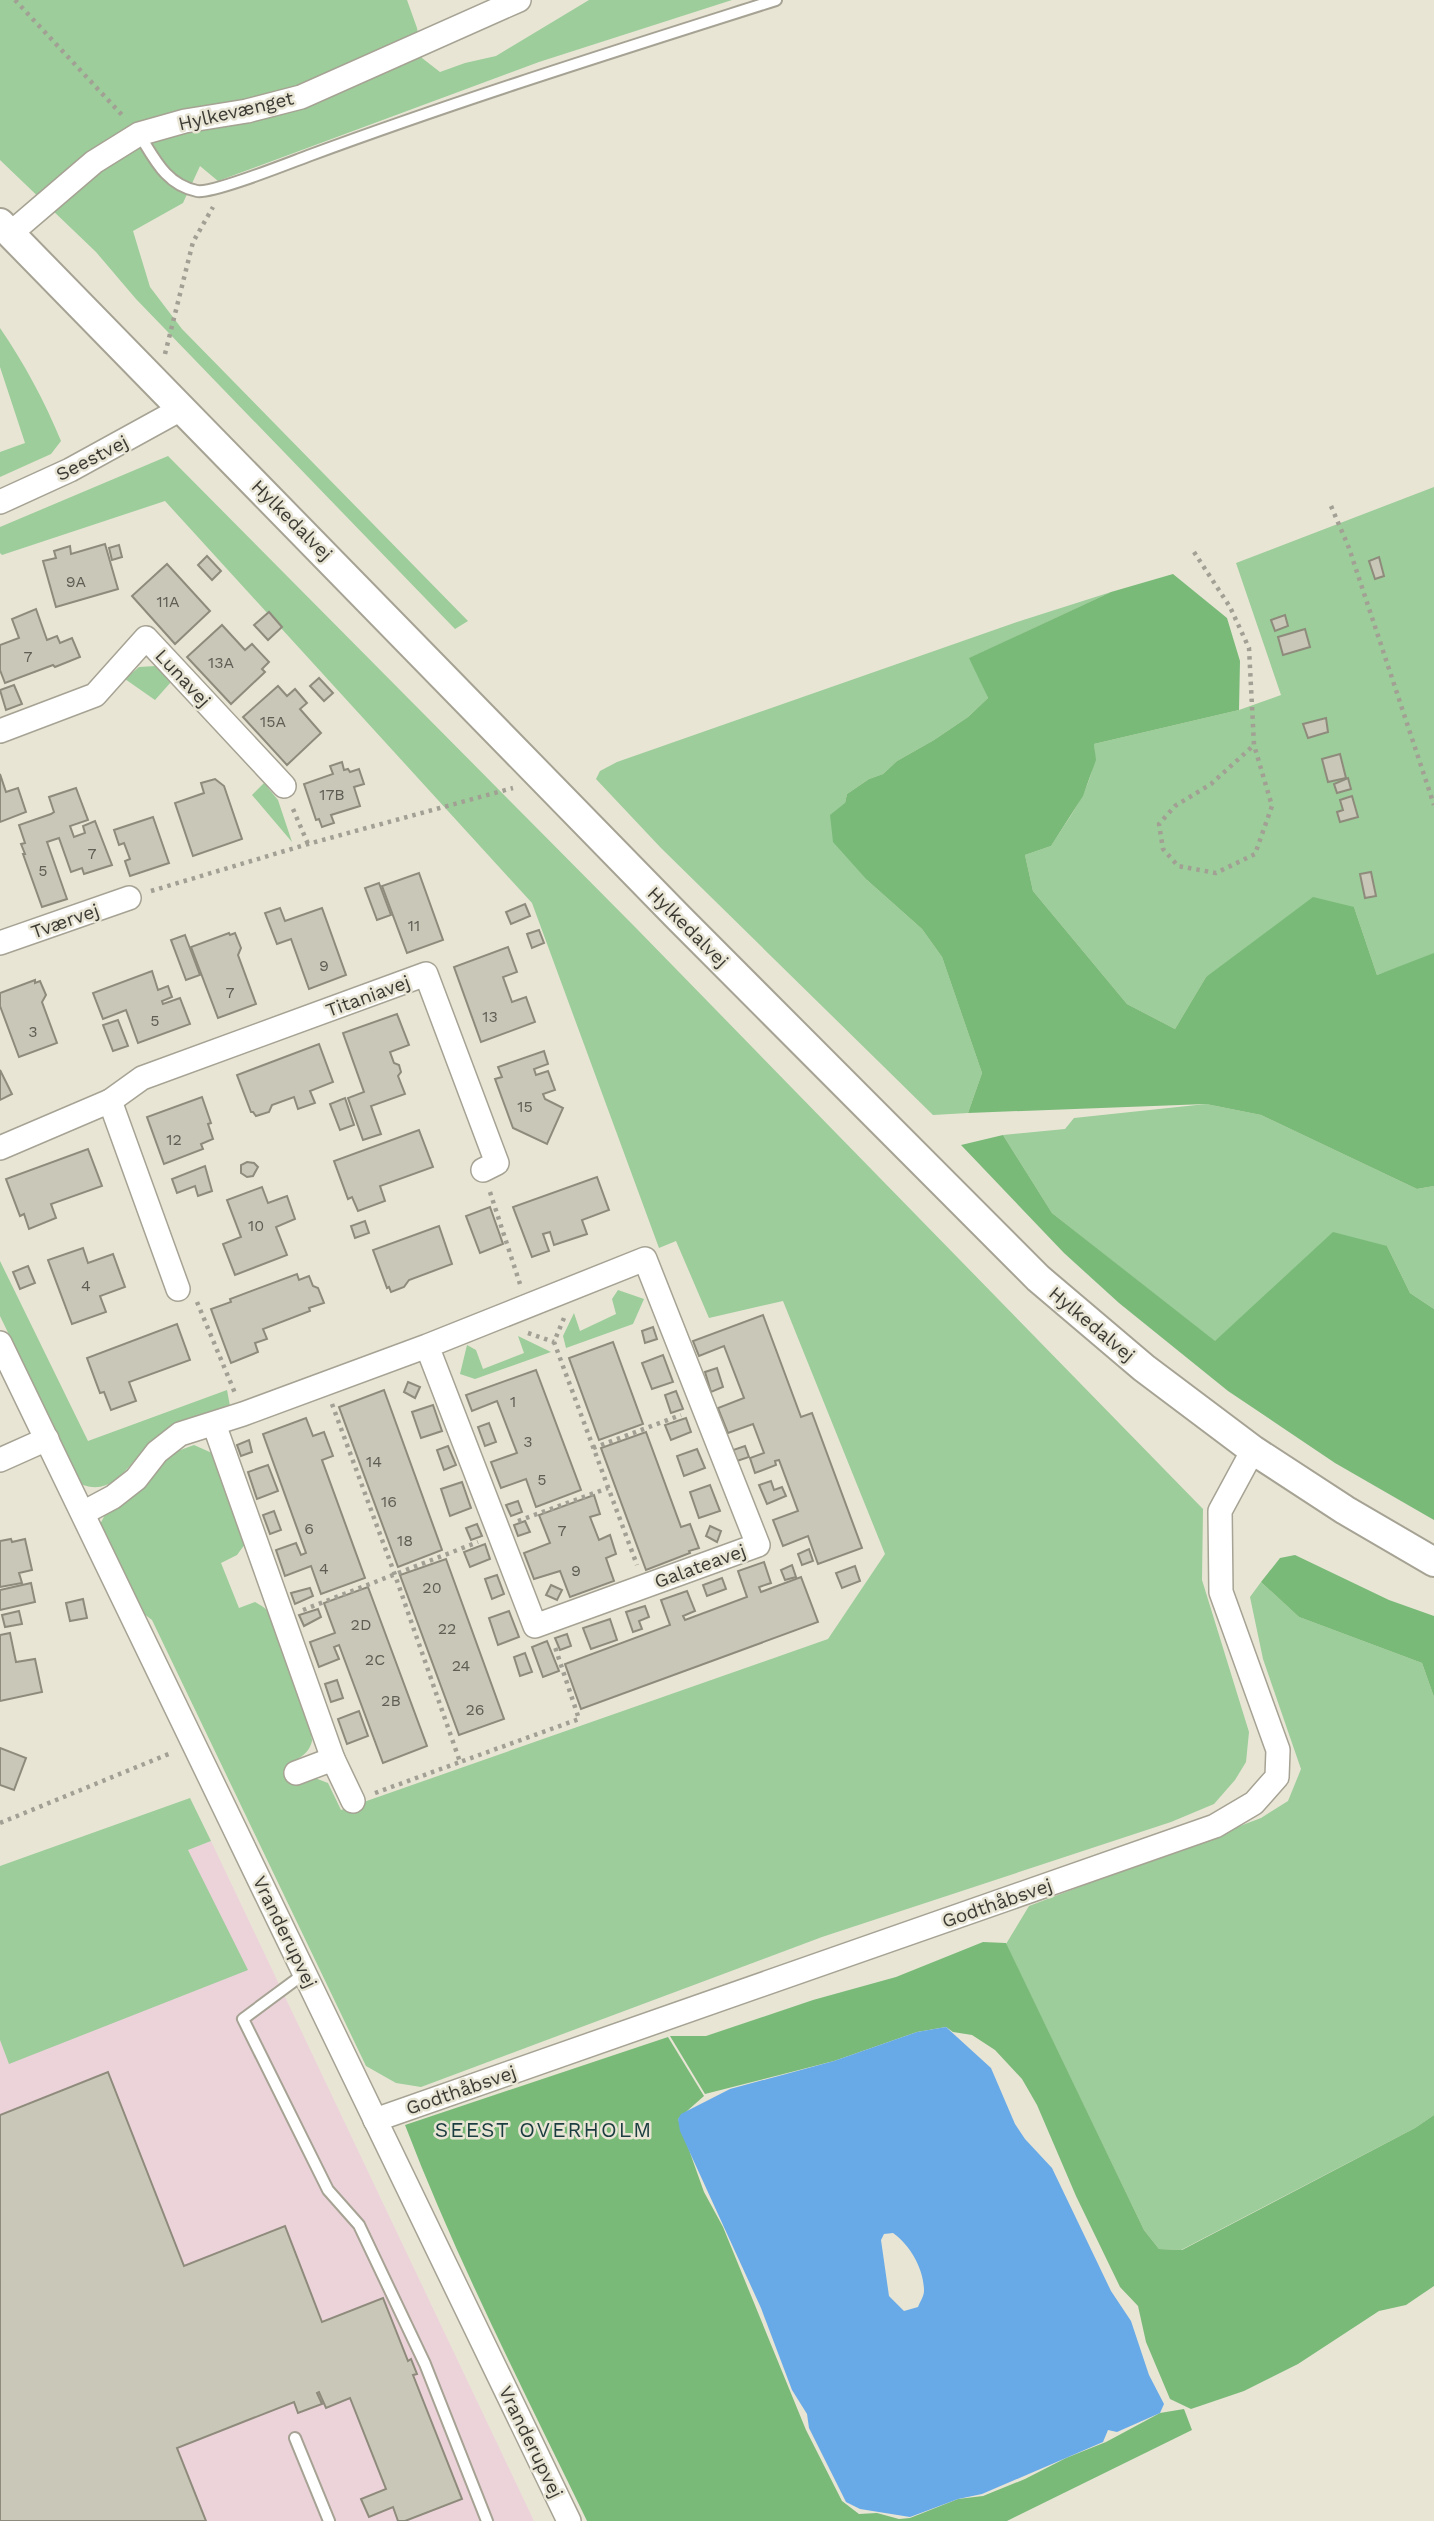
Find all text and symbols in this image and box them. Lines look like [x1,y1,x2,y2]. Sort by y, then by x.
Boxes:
street label: Hylkevænget [176,87,296,135]
street label: Seestvej [52,430,132,486]
street label: Hylkedalvej [247,475,337,565]
house number: 9A [66,572,87,591]
house number: 11A [156,592,180,611]
street label: Lunavej [150,644,216,712]
house number: 7 [24,647,33,666]
house number: 13A [208,653,234,672]
house number: 15A [260,712,286,731]
house number: 17B [319,785,345,804]
house number: 7 [88,844,97,863]
house number: 5 [38,861,48,880]
street label: Hylkedalvej [643,882,733,972]
street label: Tværvej [28,899,102,943]
house number: 11 [408,916,420,935]
house number: 9 [319,956,329,975]
street label: Titaniavej [323,970,413,1022]
house number: 7 [226,983,235,1002]
house number: 13 [482,1007,498,1026]
house number: 5 [150,1011,160,1030]
house number: 3 [28,1022,38,1041]
house number: 15 [517,1097,533,1116]
house number: 12 [166,1130,182,1149]
house number: 10 [248,1216,264,1235]
house number: 4 [81,1276,91,1295]
street label: Hylkedalvej [1044,1281,1140,1367]
house number: 1 [510,1392,516,1411]
house number: 3 [523,1432,533,1451]
house number: 14 [366,1452,382,1471]
house number: 5 [537,1470,547,1489]
house number: 16 [381,1492,397,1511]
house number: 6 [304,1519,314,1538]
house number: 7 [558,1521,567,1540]
house number: 18 [397,1531,413,1550]
street label: Galateavej [651,1539,749,1593]
house number: 4 [319,1559,329,1578]
house number: 9 [571,1561,581,1580]
house number: 20 [422,1578,442,1597]
house number: 2D [351,1615,371,1634]
house number: 22 [438,1619,456,1638]
house number: 2C [365,1650,385,1669]
house number: 24 [452,1656,471,1675]
house number: 2B [381,1691,401,1710]
house number: 26 [465,1700,485,1719]
street label: Vranderupvej [248,1872,322,1992]
street label: Godthåbsvej [939,1873,1055,1933]
street label: Godthåbsvej [403,2060,519,2120]
district label: SEEST OVERHOLM [435,2117,653,2142]
street label: Vranderupvej [494,2382,568,2502]

